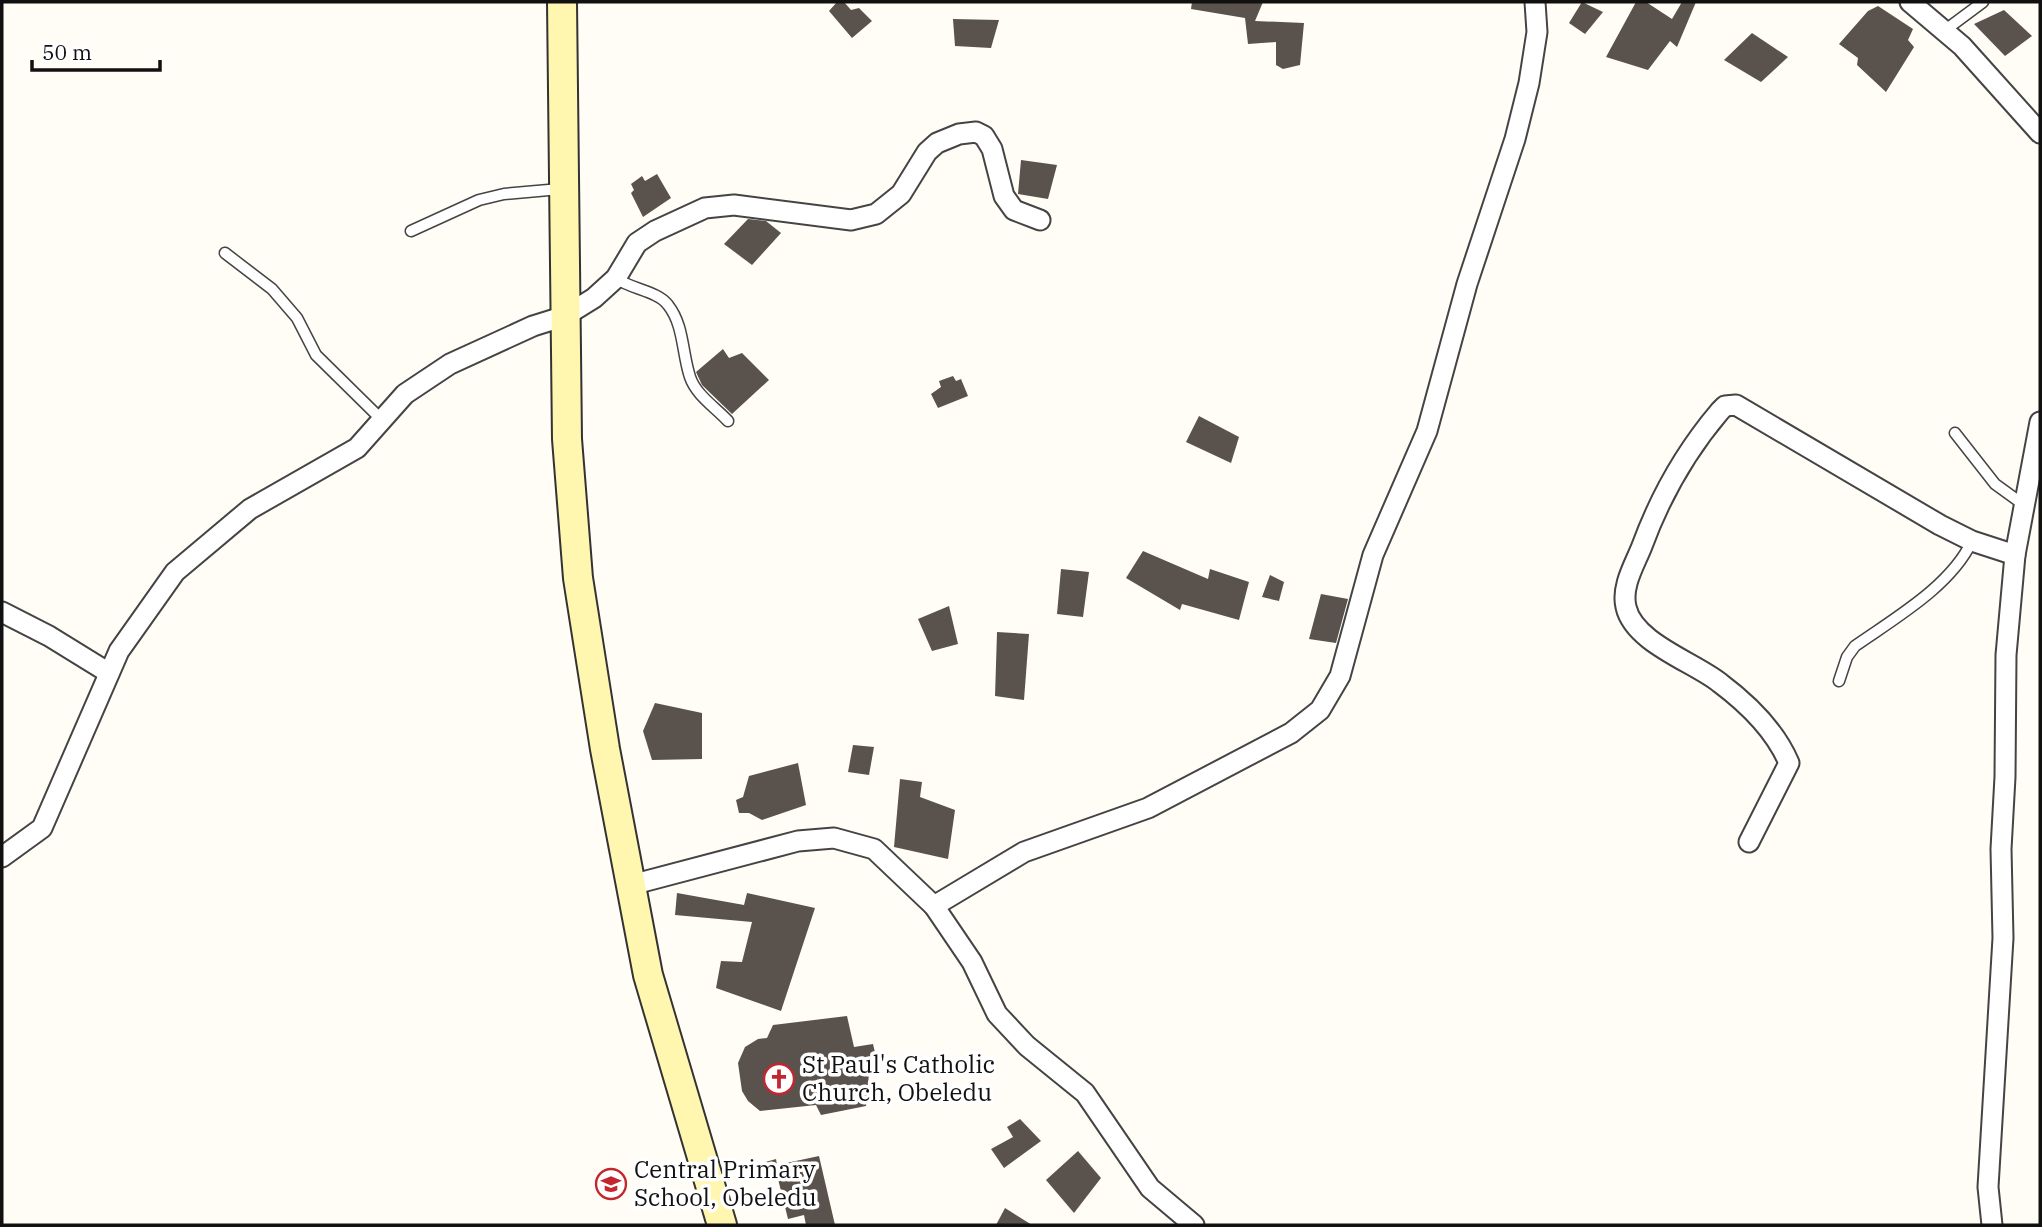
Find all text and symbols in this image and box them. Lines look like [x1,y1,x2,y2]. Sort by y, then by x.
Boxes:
scale bar [32,28,159,72]
text: 50 m [42,38,92,66]
place label: St Paul's Catholic Church, Obeledu [802,1048,995,1108]
church icon: St Paul's Catholic Church, Obeledu [762,1062,796,1096]
place label: Central Primary School, Obeledu [634,1153,817,1213]
school or university icon: Central Primary School, Obeledu [594,1167,628,1201]

